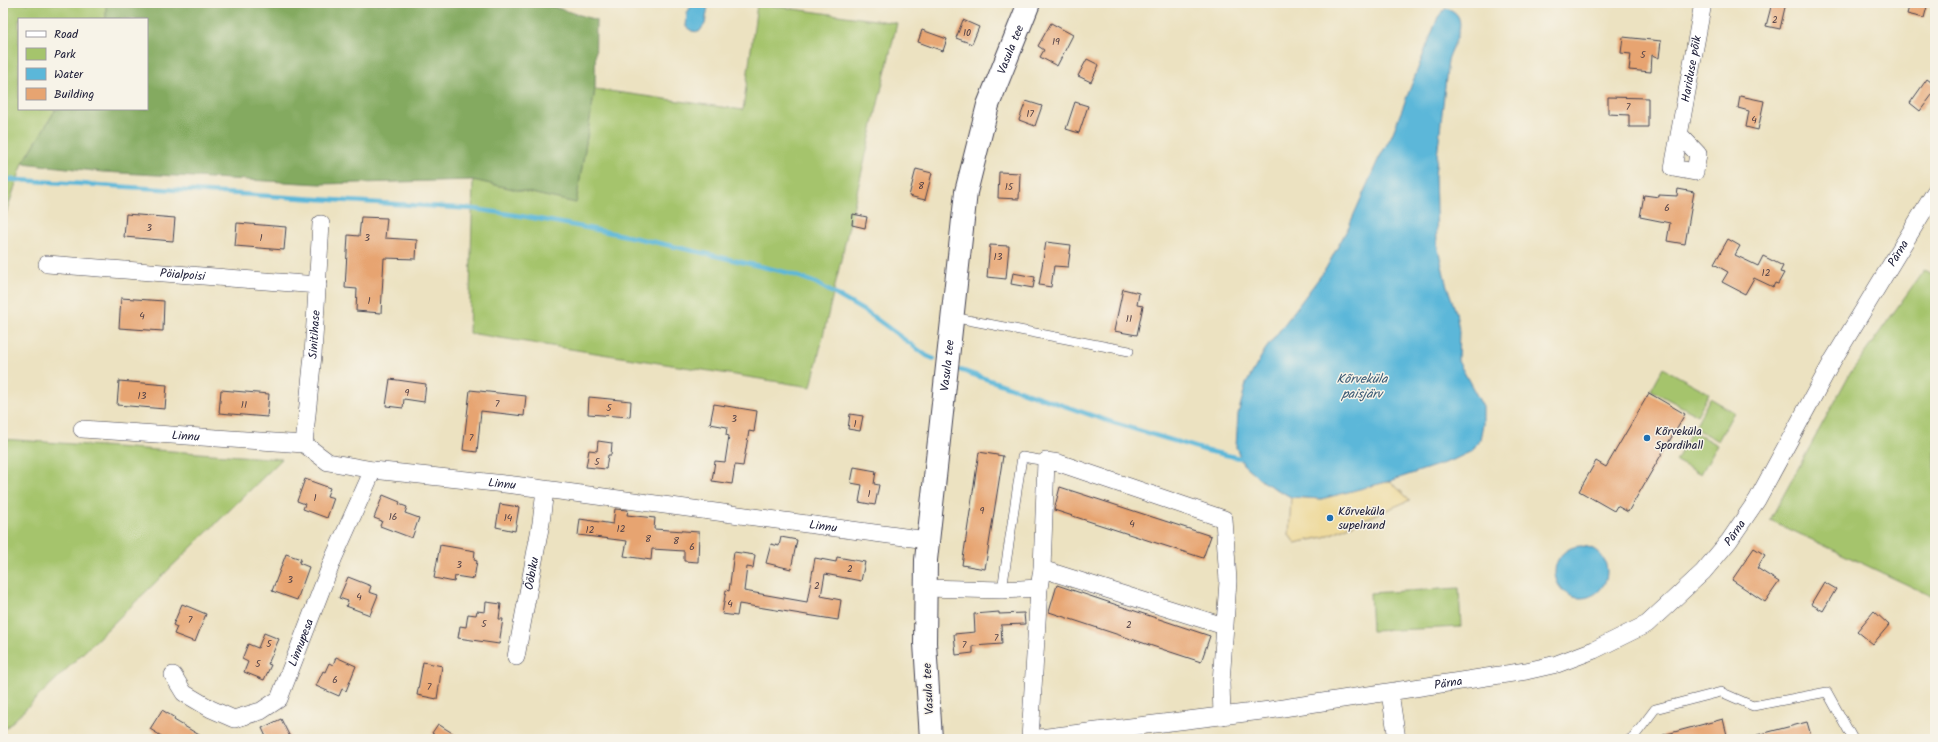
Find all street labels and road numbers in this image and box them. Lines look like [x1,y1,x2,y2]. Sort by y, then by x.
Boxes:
street label: Vasula tee [992,21,1030,77]
street label: Hariduse põik [1676,34,1707,104]
street label: Pärna [1883,236,1914,270]
street label: Pöialpoisi [159,264,207,286]
street label: Sinitihase [304,309,326,360]
street label: Vasula tee [935,338,960,392]
street label: Linnu [171,426,201,447]
street label: Linnu [487,473,517,495]
street label: Linnu [808,515,839,538]
street label: Pärna [1719,516,1751,551]
street label: Ööbiku [520,555,545,592]
street label: Linnupesa [283,616,319,669]
street label: Vasula tee [918,662,939,715]
street label: Pärna [1433,672,1464,695]

